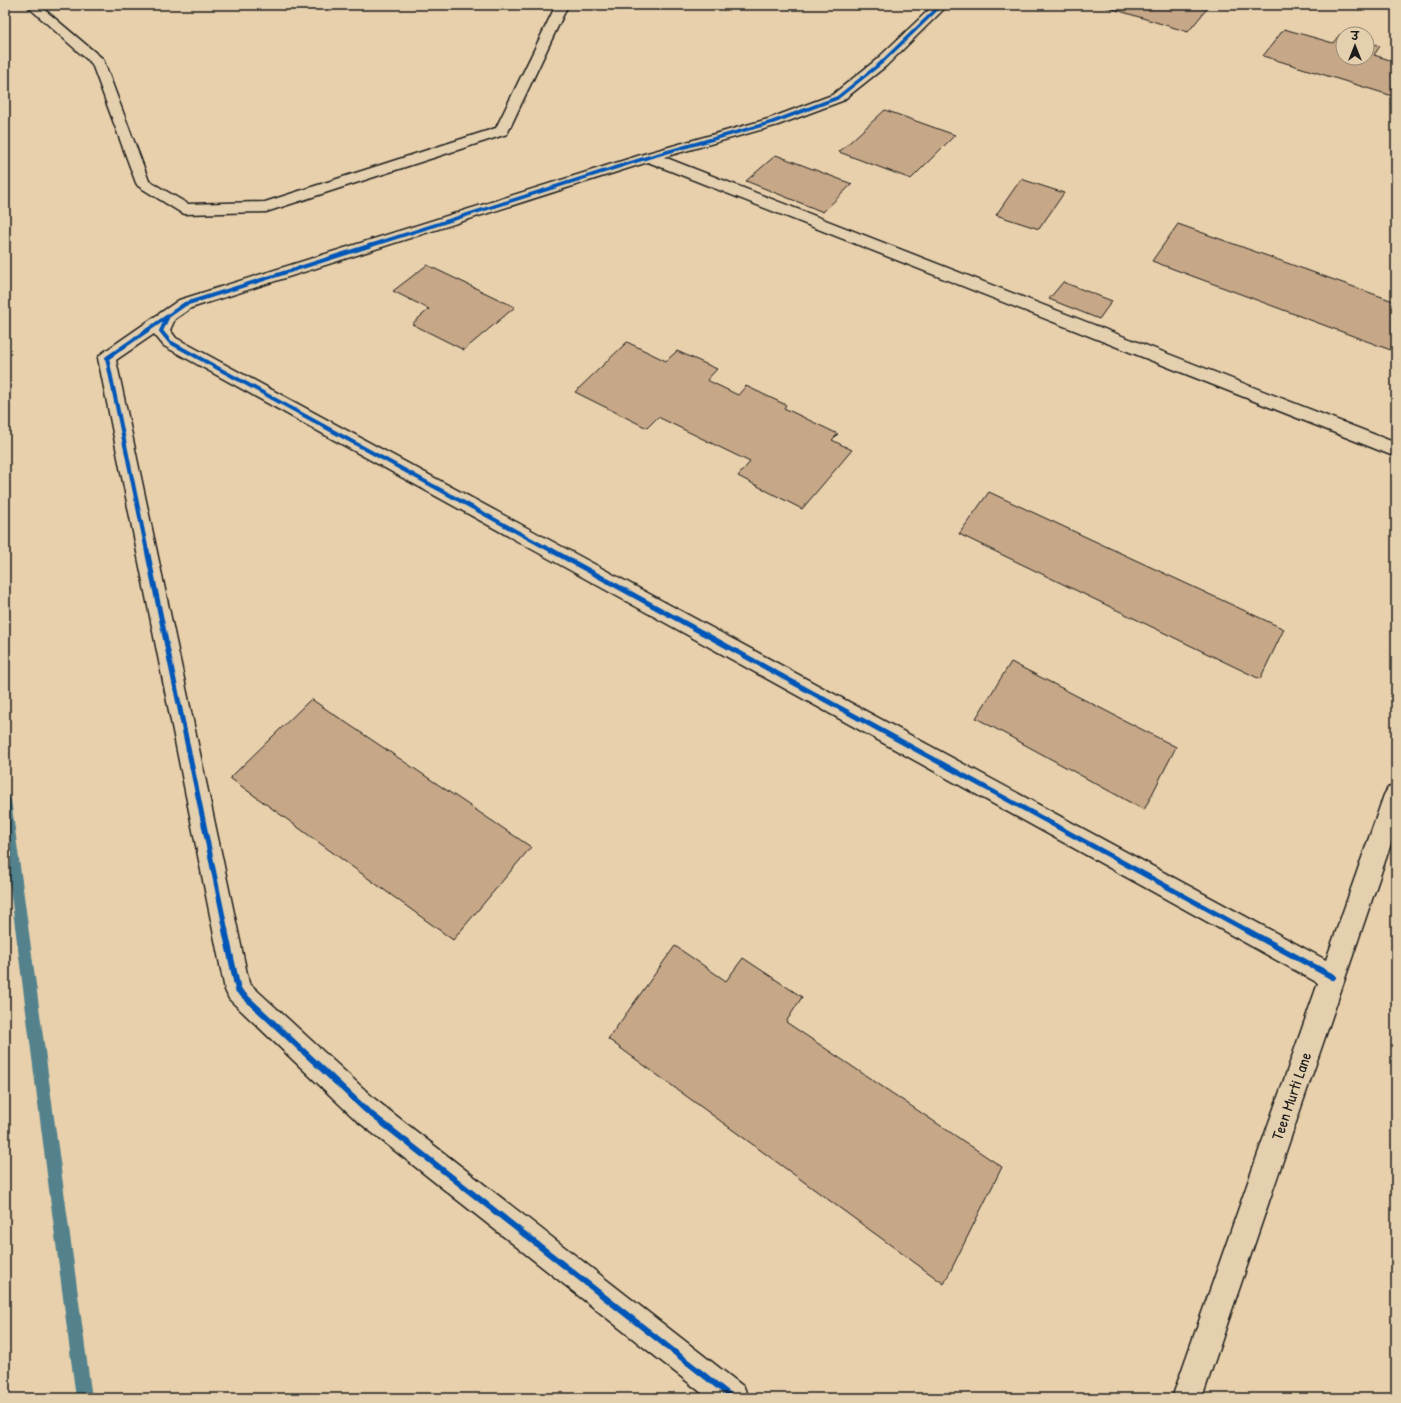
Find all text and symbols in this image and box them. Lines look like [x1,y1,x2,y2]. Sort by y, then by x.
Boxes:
north arrow [1335,26,1375,66]
text: उ [1350,29,1360,43]
street label: Teen Murti Lane [1266,1048,1317,1143]

